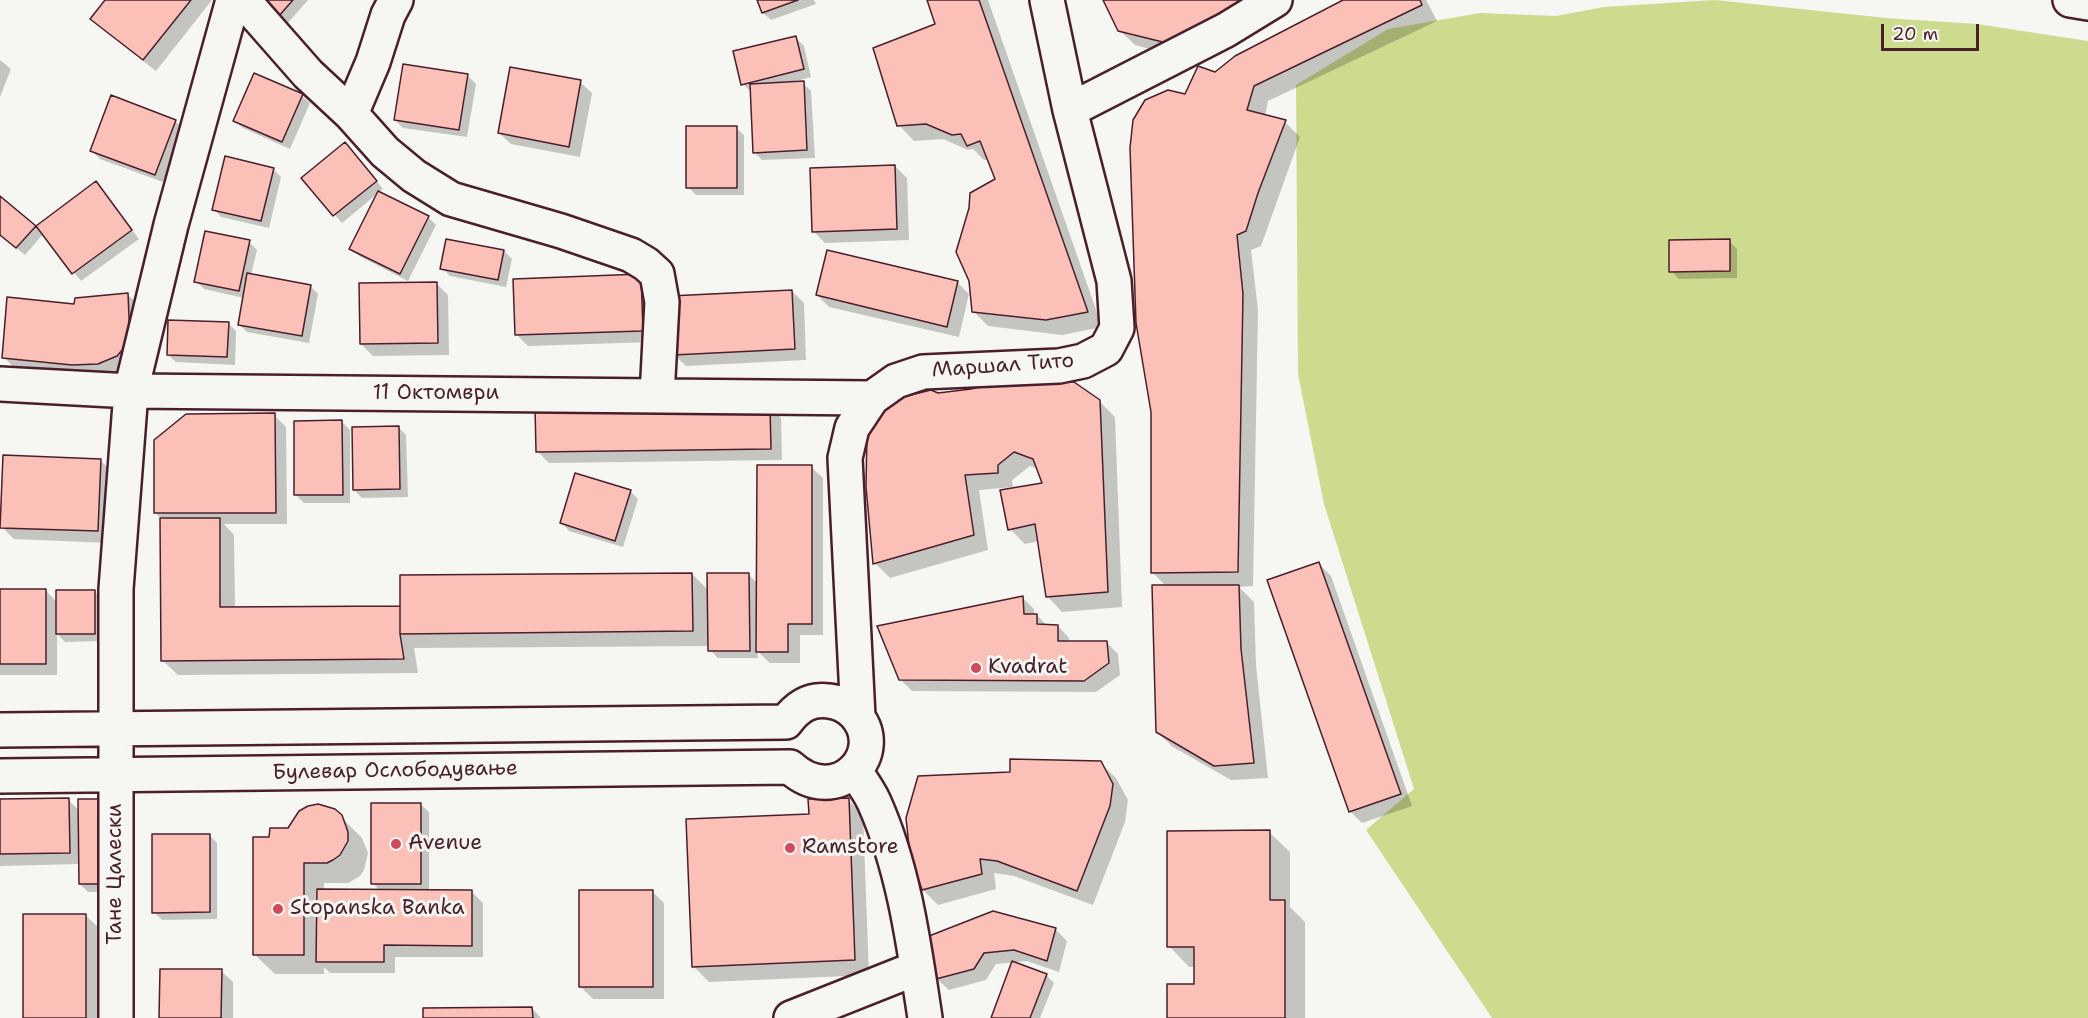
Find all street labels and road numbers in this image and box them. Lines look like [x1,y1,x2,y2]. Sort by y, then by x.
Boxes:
street label: Маршал Тито [931,348,1075,384]
street label: 11 Октомври [373,381,499,407]
street label: Булевар Ослободување [272,756,518,786]
street label: Тане Цалески [103,803,129,945]

